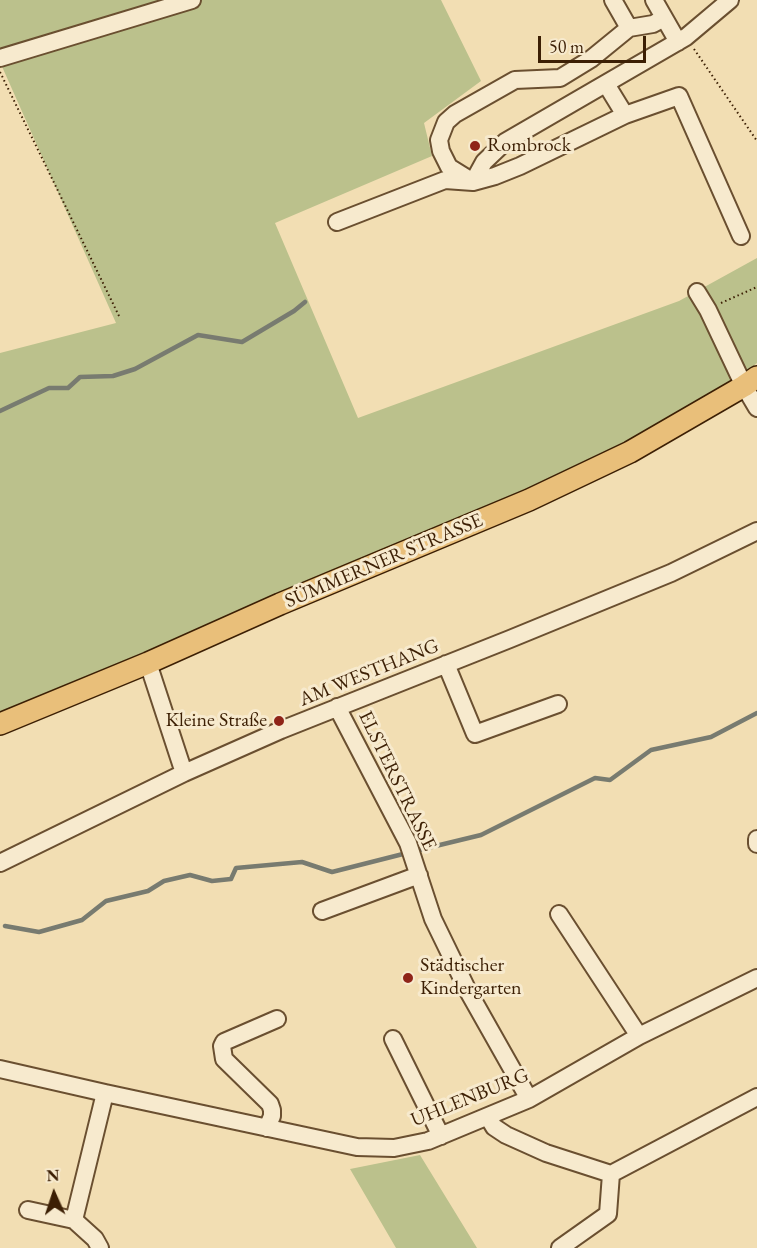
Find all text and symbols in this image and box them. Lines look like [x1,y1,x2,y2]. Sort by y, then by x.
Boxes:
scale bar [541,24,649,62]
text: 50 m [549,35,584,58]
place label: Rombrock [487,134,571,158]
marker: Rombrock [468,139,482,153]
street label: SÜMMERNER STRASSE [282,508,486,614]
street label: AM WESTHANG [296,634,442,712]
street label: ELSTERSTRASSE [353,707,441,855]
place label: Kleine Straße [165,709,267,733]
marker: Kleine Straße [272,714,286,728]
place label: Städtischer Kindergarten [420,954,522,1001]
marker: Städtischer Kindergarten [401,971,415,985]
street label: UHLENBURG [408,1063,532,1133]
north arrow [24,1164,84,1224]
text: N [46,1165,60,1186]

